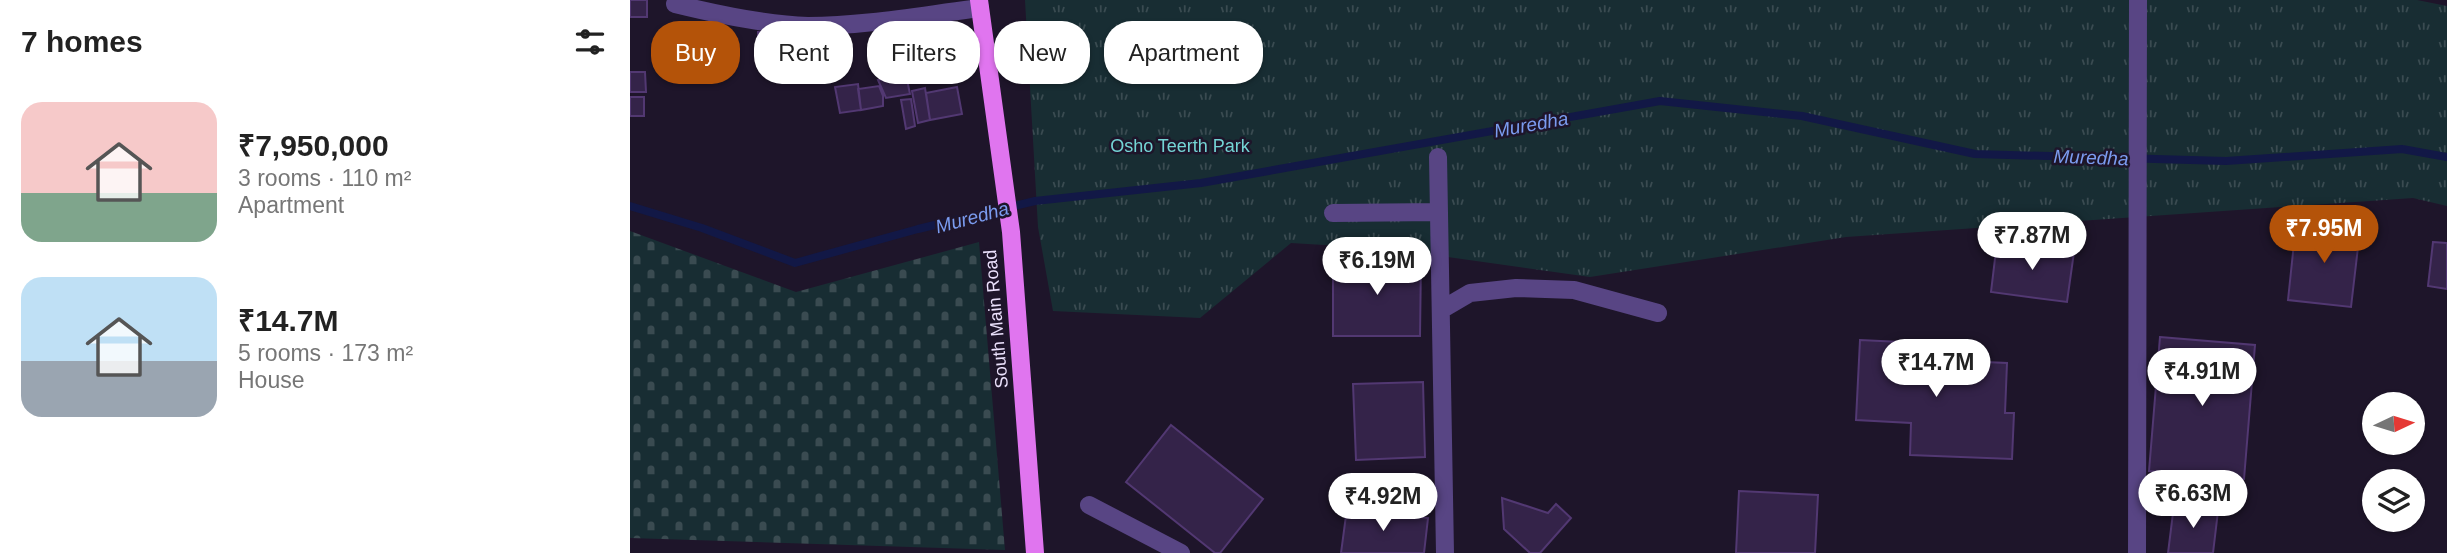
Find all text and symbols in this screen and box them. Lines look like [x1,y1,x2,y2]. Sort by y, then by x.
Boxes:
chip: Buy [651,21,740,84]
chip: Rent [754,21,853,84]
chip: Filters [867,21,980,84]
chip: New [994,21,1090,84]
chip: Apartment [1104,21,1263,84]
icon: filters [571,23,609,61]
text: 7 homes [21,25,143,58]
water label: Muredha [1492,108,1570,141]
text: ₹7,950,000 [238,129,389,162]
icon: home [77,130,161,214]
park label: Osho Teerth Park [1110,136,1251,156]
water label: Muredha [2053,146,2129,169]
text: 3 rooms · 110 m² [238,165,411,191]
text: Apartment [238,192,344,218]
water label: Muredha [933,198,1011,237]
pin: ₹7.95M [2267,205,2381,265]
pin: ₹7.87M [1975,212,2089,272]
text: ₹7.95M [2285,215,2363,241]
text: ₹7.87M [1993,222,2071,248]
pin: ₹6.19M [1320,238,1434,297]
text: ₹6.19M [1338,247,1416,273]
street label: South Main Road [980,249,1012,389]
text: ₹14.7M [238,304,339,337]
icon: home [77,305,161,389]
text: 5 rooms · 173 m² [238,340,413,366]
pin: ₹14.7M [1879,340,1993,399]
pin: ₹4.91M [2145,348,2259,408]
text: ₹14.7M [1897,349,1975,375]
text: ₹4.91M [2163,358,2241,384]
text: House [238,367,304,393]
north arrow [2362,392,2426,455]
map controls [2362,392,2425,532]
button: layers [2362,469,2425,532]
pin: ₹6.63M [2136,470,2250,530]
pin: ₹4.92M [1326,474,1440,533]
text: ₹6.63M [2154,480,2232,506]
text: ₹4.92M [1344,483,1422,509]

